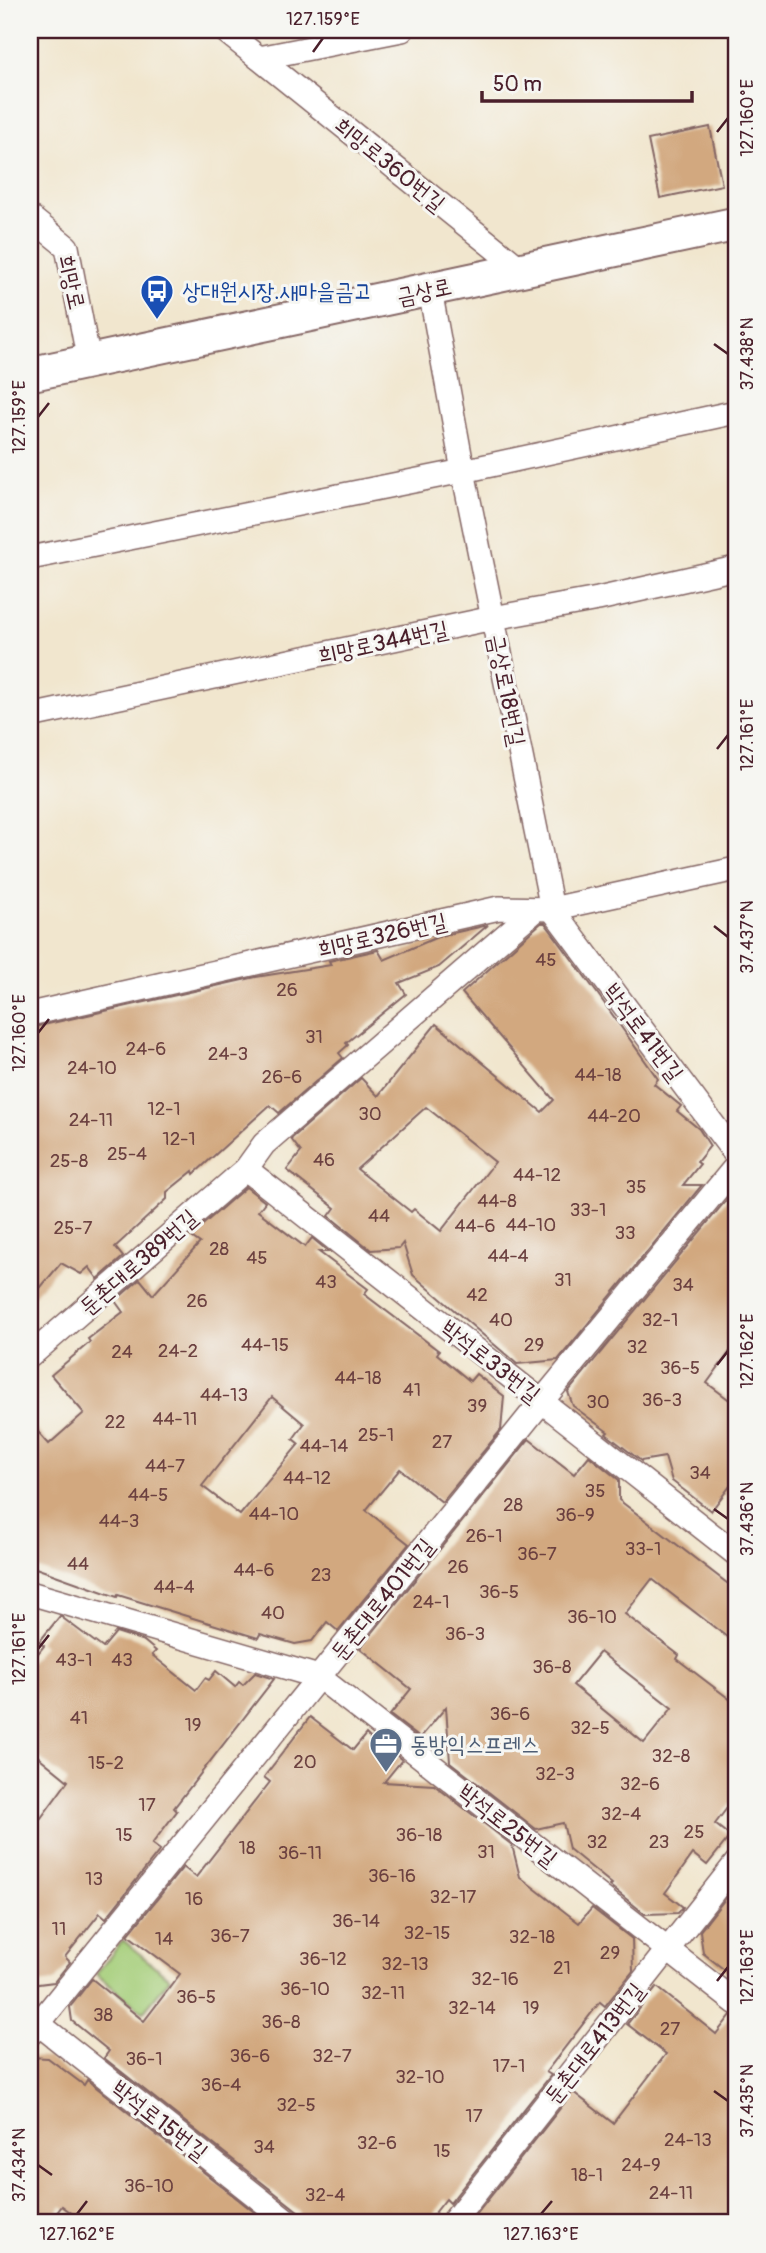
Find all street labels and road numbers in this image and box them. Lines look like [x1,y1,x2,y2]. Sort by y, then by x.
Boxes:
street label: 희망로360번길 [328,111,451,218]
street label: 희망로 [51,252,92,312]
street label: 금상로 [394,272,454,311]
street label: 희망로344번길 [316,615,451,670]
street label: 금상로18번길 [481,632,532,748]
street label: 희망로326번길 [315,907,449,964]
street label: 박석로41번길 [597,978,690,1087]
street label: 둔촌대로389번길 [73,1203,203,1322]
street label: 박석로33번길 [435,1314,546,1409]
street label: 둔촌대로401번길 [324,1532,441,1666]
street label: 박석로25번길 [452,1778,563,1873]
street label: 둔촌대로413번길 [538,1977,651,2110]
street label: 박석로15번길 [106,2074,214,2167]

